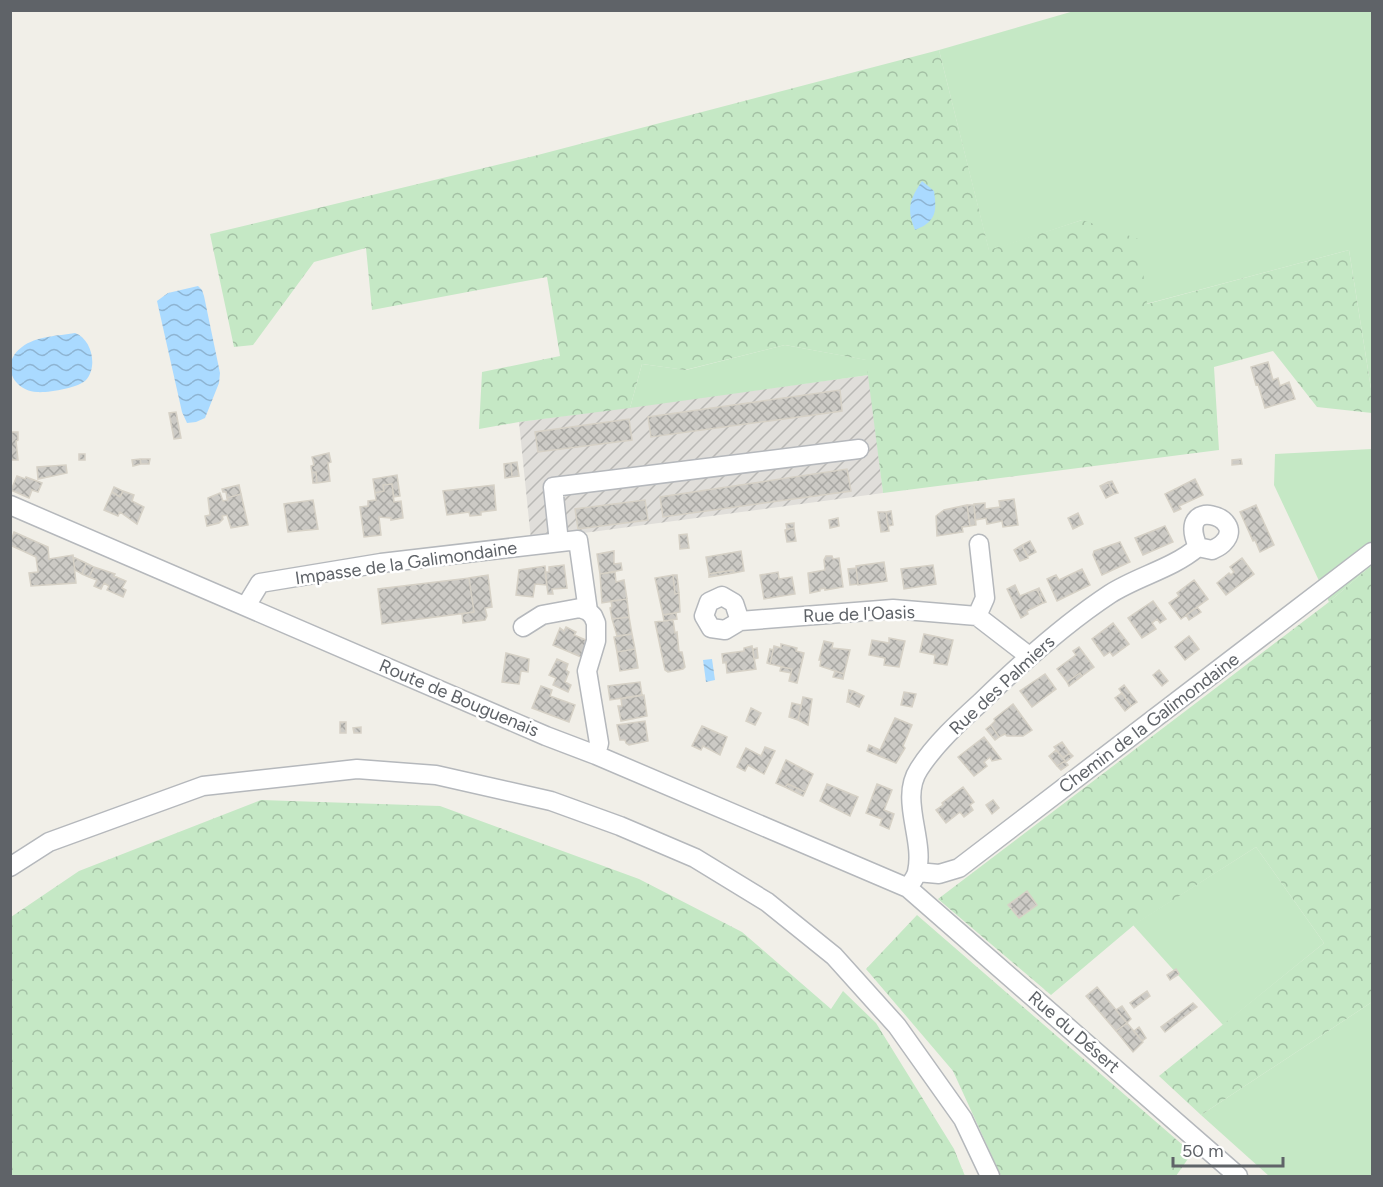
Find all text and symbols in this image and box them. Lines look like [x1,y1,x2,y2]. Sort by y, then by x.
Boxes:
street label: Impasse de la Galimondaine [294,536,519,589]
street label: Rue de l'Oasis [803,601,915,627]
street label: Rue des Palmiers [945,631,1059,739]
street label: Chemin de la Galimondaine [1055,648,1244,798]
street label: Route de Bouguenais [376,654,542,742]
street label: Rue du Désert [1024,986,1124,1078]
scale bar [1173,1130,1282,1168]
text: 50 m [1182,1140,1224,1162]

